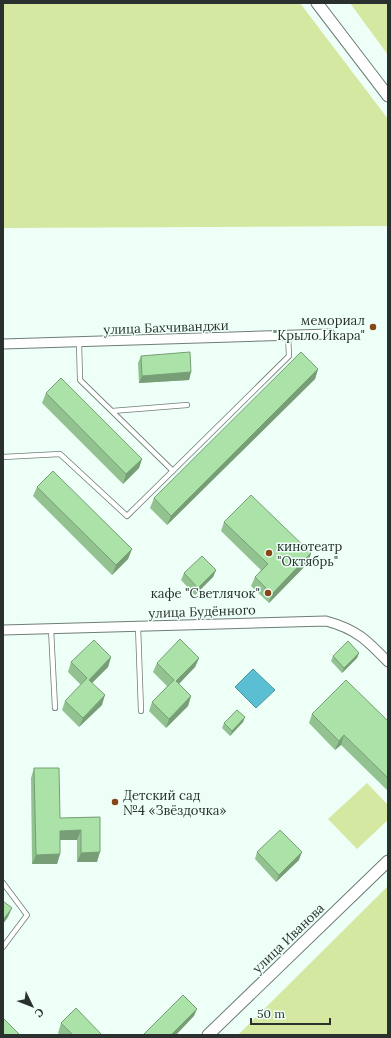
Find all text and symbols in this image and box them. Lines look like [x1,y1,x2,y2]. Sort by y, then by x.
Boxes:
place label: мемориал "Крыло Икара" [273,312,365,344]
street label: улица Бахчиванджи [103,317,229,338]
marker: мемориал "Крыло Икара" [368,322,378,332]
place label: кинотеатр "Октябрь" [277,538,342,570]
marker: кинотеатр "Октябрь" [264,548,274,558]
place label: кафе "Светлячок" [151,585,260,602]
marker: кафе "Светлячок" [263,588,273,598]
street label: улица Будённого [148,601,256,622]
place label: Детский сад №4 «Звёздочка» [123,787,226,819]
marker: Детский сад №4 «Звёздочка» [110,797,120,807]
street label: улица Иванова [249,900,328,977]
north arrow [12,986,52,1026]
scale bar [251,1000,330,1026]
text: С [31,1005,47,1021]
text: 50 m [257,1006,285,1021]

